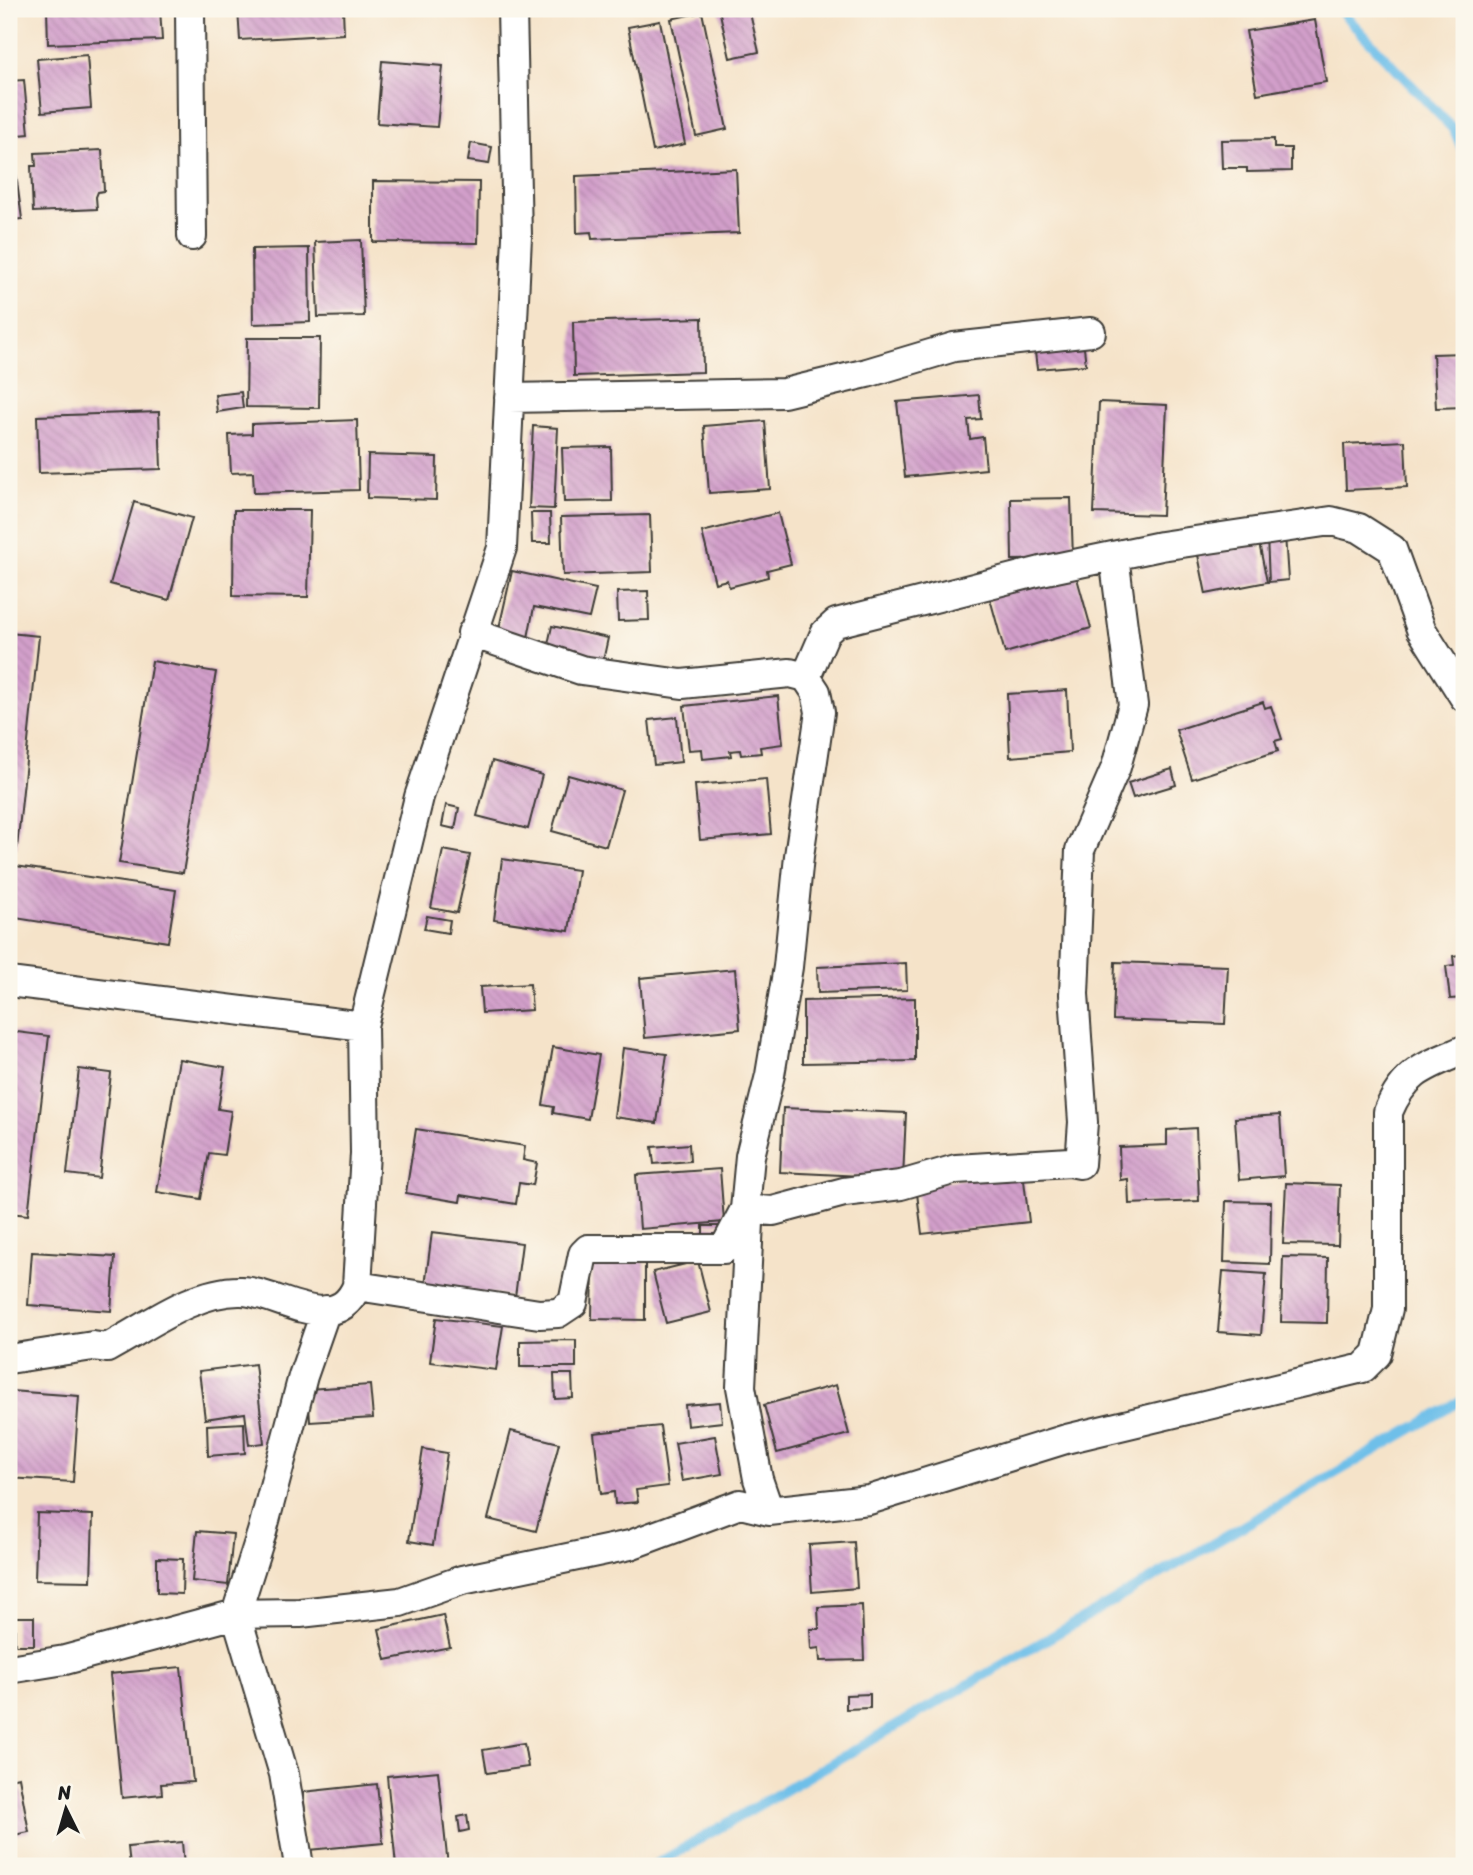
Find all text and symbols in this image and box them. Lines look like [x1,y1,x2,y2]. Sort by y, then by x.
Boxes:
north arrow [32,1773,102,1843]
text: N [56,1775,73,1810]

